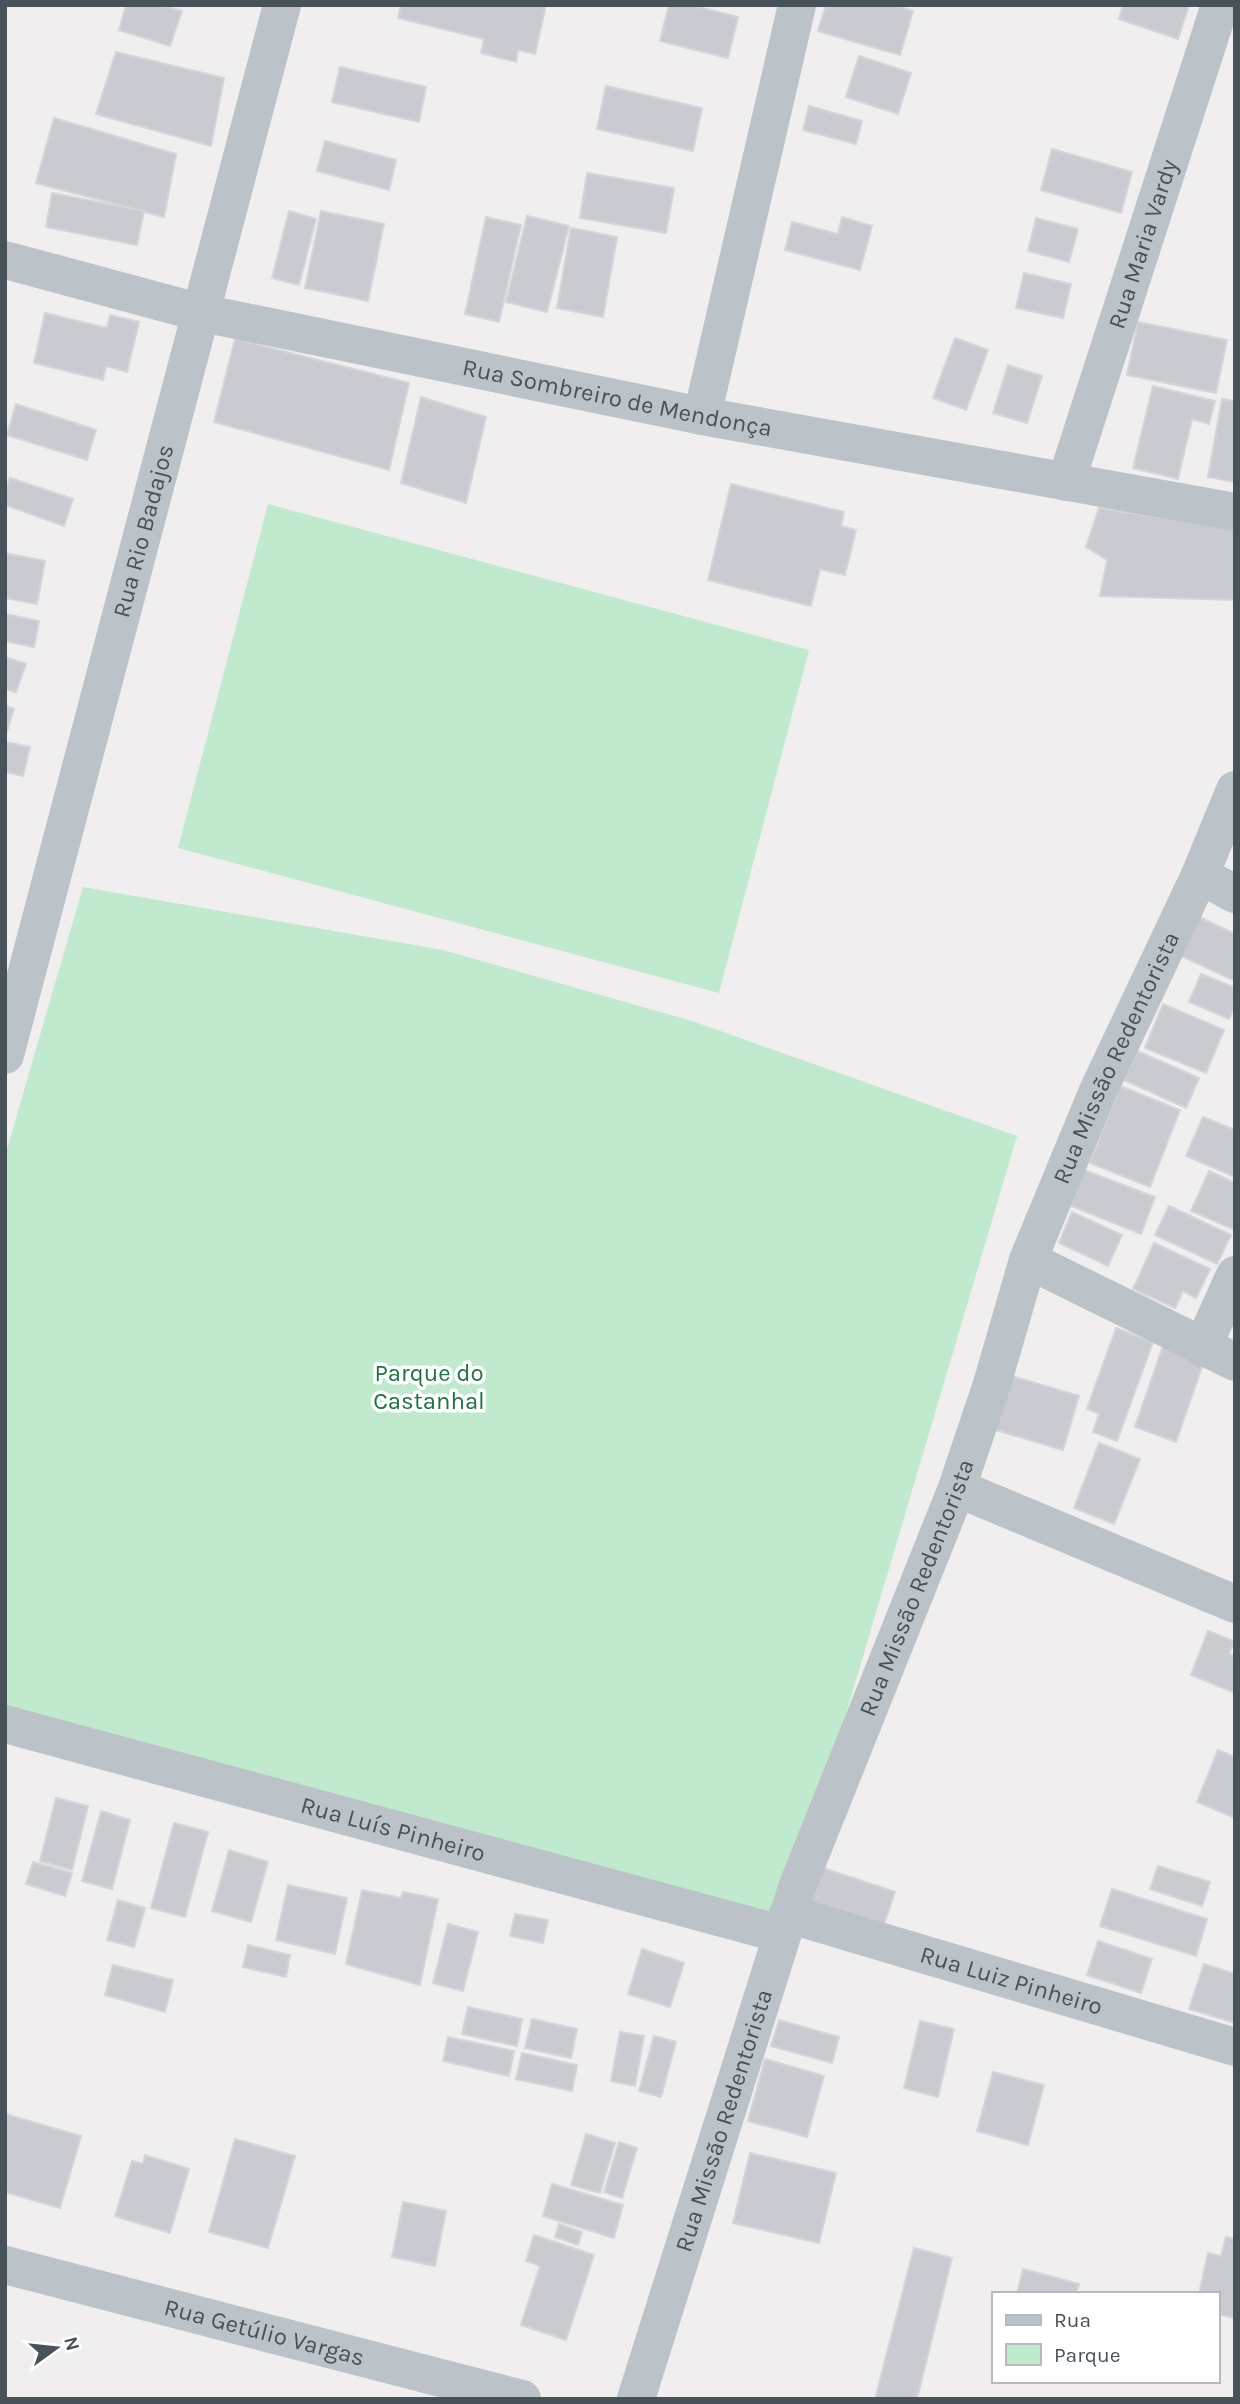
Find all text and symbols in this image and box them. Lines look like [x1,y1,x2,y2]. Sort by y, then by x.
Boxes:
street label: Rua Maria Vardy [1102,156,1183,332]
street label: Rua Sombreiro de Mendonça [460,353,774,442]
street label: Rua Rio Badajos [107,441,179,620]
street label: Rua Missão Redentorista [1047,927,1185,1188]
park label: Parque do Castanhal [373,1359,485,1415]
street label: Rua Missão Redentorista [853,1456,980,1720]
street label: Rua Luís Pinheiro [298,1791,488,1867]
street label: Rua Luiz Pinheiro [917,1940,1106,2021]
street label: Rua Missão Redentorista [669,1986,778,2255]
legend [992,2292,1219,2383]
street label: Rua Getúlio Vargas [161,2293,368,2372]
text: Rua [1054,2308,1091,2332]
north arrow [21,2313,91,2383]
text: N [59,2334,84,2353]
text: Parque [1054,2343,1121,2367]

